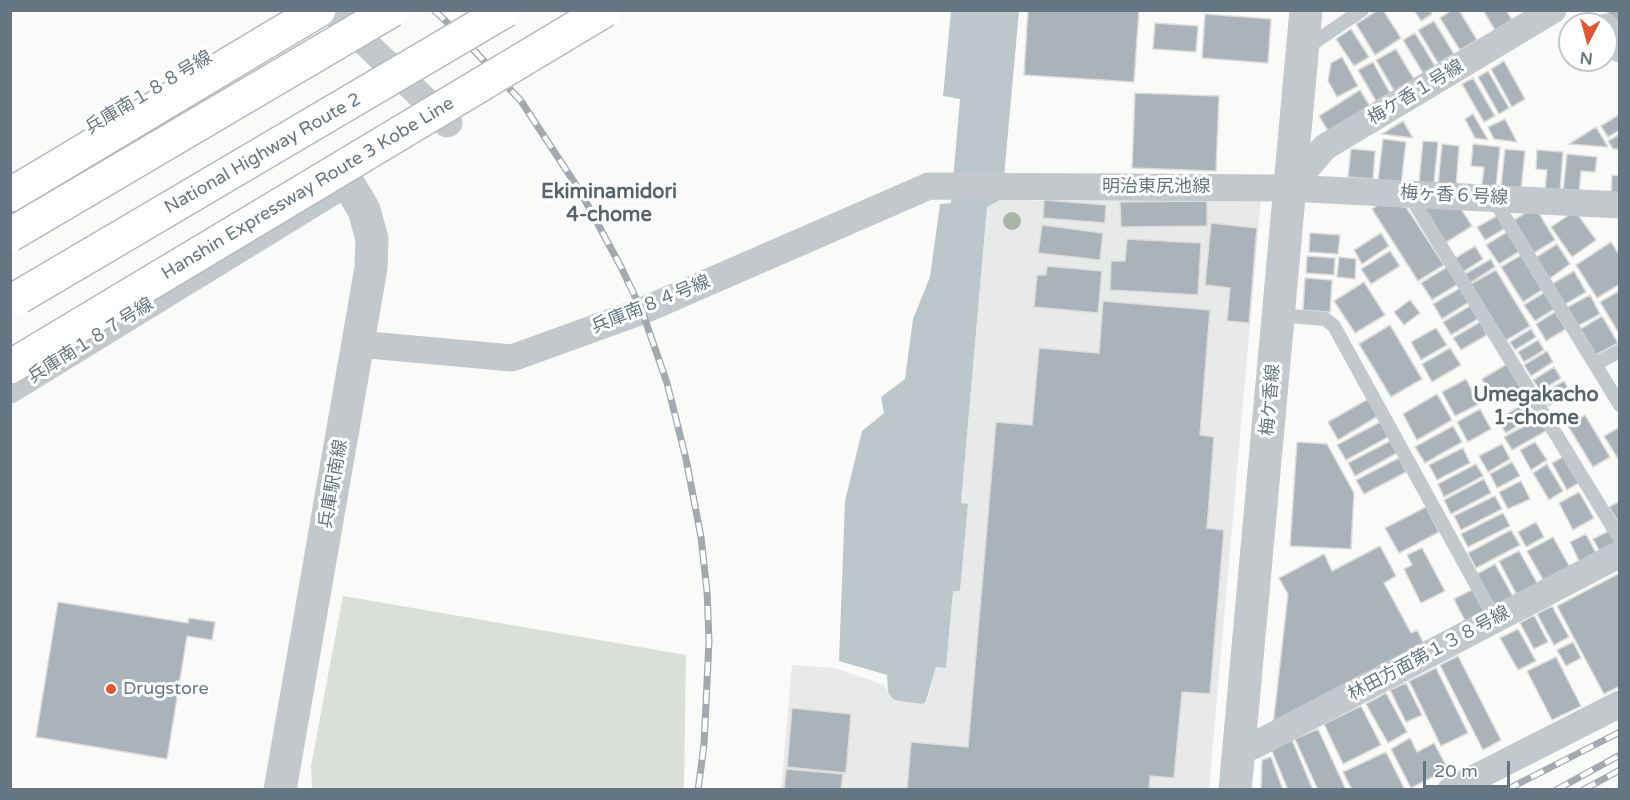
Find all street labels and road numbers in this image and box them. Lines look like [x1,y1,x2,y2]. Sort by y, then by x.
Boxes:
street label: 兵庫南１８８号線 [82,47,216,139]
street label: 梅ケ香１号線 [1364,56,1468,130]
street label: National Highway Route 2 [161,89,365,219]
street label: Hanshin Expressway Route 3 Kobe Line [158,93,458,285]
street label: 明治東尻池線 [1102,176,1210,198]
street label: 梅ヶ香６号線 [1400,182,1508,210]
street label: 兵庫南８４号線 [589,271,713,339]
street label: 兵庫南１８７号線 [24,294,158,388]
street label: 梅ケ香線 [1257,363,1285,437]
street label: 兵庫駅南線 [316,438,352,530]
street label: 林田方面第１３８号線 [1344,602,1514,706]

